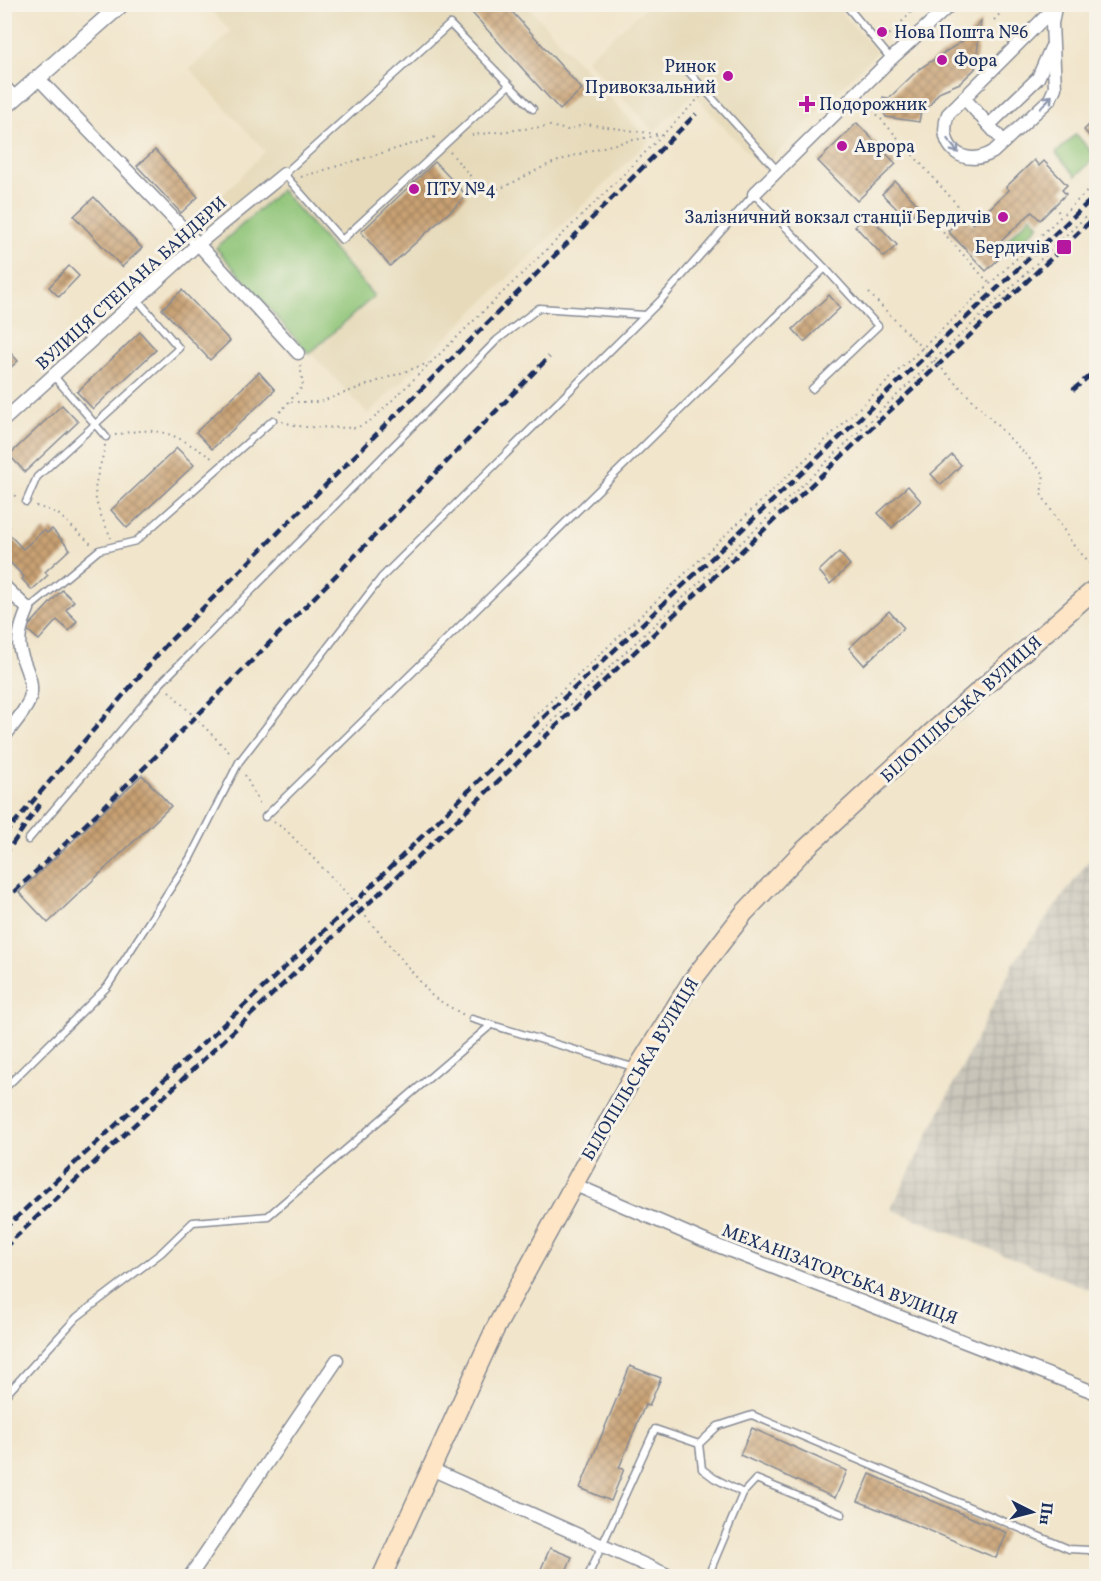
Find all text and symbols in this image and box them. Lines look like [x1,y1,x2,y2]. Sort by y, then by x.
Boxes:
place label: Нова Пошта №6 [894,21,1028,46]
marker: Нова Пошта №6 [875,25,889,39]
place label: Фора [954,49,997,74]
marker: Фора [935,53,949,67]
place label: Ринок Привокзальний [585,55,716,101]
marker: Ринок Привокзальний [721,69,735,83]
place label: Подорожник [819,93,927,118]
one-way arrow [1039,94,1053,109]
marker: Подорожник [800,97,814,111]
place label: Аврора [854,135,915,160]
one-way arrow [946,138,959,154]
marker: Аврора [835,139,849,153]
place label: ПТУ №4 [426,178,496,203]
marker: ПТУ №4 [407,182,421,196]
street label: ВУЛИЦЯ СТЕПАНА БАНДЕРИ [31,191,233,377]
place label: Залізничний вокзал станції Бердичів [684,206,991,231]
marker: Залізничний вокзал станції Бердичів [996,210,1010,224]
place label: Бердичів [975,236,1050,261]
marker: Бердичів [1055,238,1073,256]
street label: БІЛОПІЛЬСЬКА ВУЛИЦЯ [876,631,1048,789]
street label: БІЛОПІЛЬСЬКА ВУЛИЦЯ [577,974,706,1166]
street label: МЕХАНІЗАТОРСЬКА ВУЛИЦЯ [718,1219,961,1332]
north arrow [1002,1482,1062,1542]
text: Пн [1033,1501,1057,1526]

